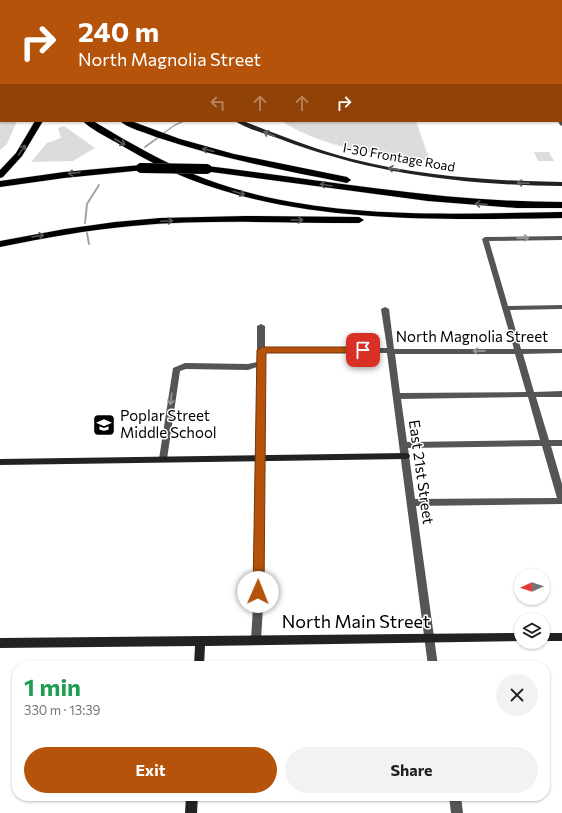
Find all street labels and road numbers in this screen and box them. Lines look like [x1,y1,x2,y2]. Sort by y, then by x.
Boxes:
street label: I-30 Frontage Road [342,139,456,175]
street label: North Magnolia Street [396,327,548,345]
street label: East 21st Street [406,418,438,525]
street label: North Main Street [282,610,430,632]

